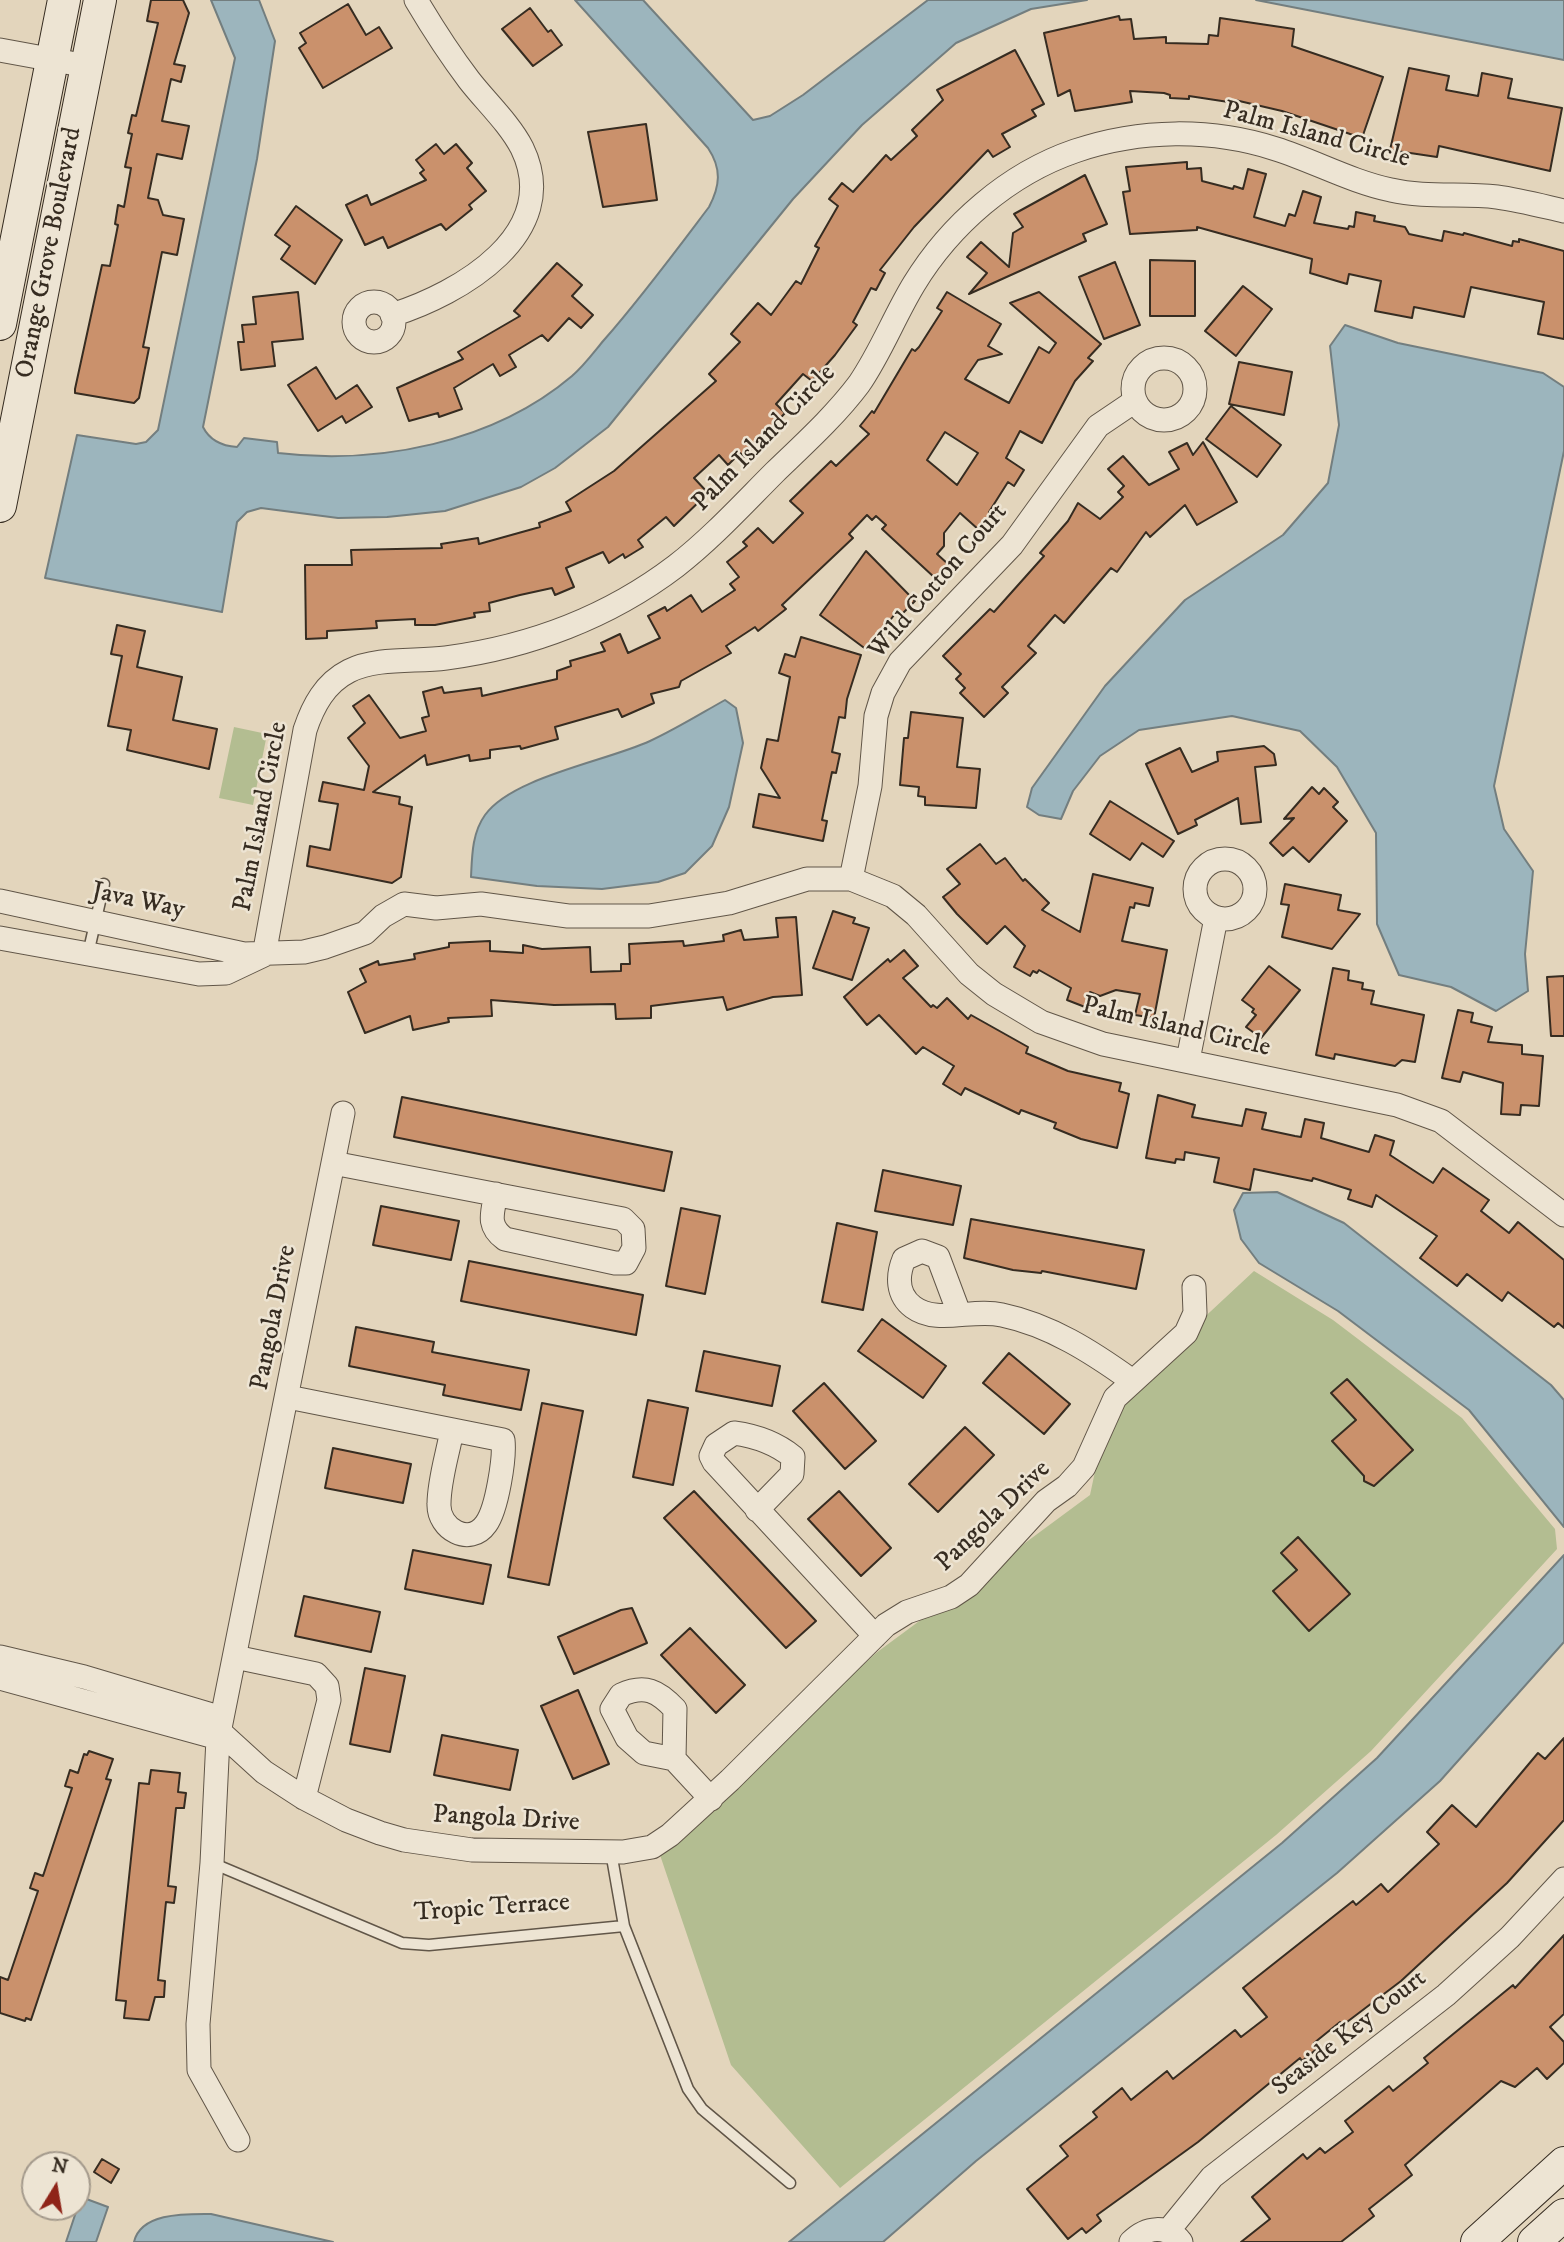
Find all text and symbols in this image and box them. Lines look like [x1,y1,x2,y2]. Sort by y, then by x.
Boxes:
street label: Palm Island Circle [1219,96,1413,176]
street label: Orange Grove Boulevard [10,125,90,381]
street label: Palm Island Circle [687,359,843,519]
street label: Wild Cotton Court [863,498,1015,666]
street label: Palm Island Circle [228,720,296,914]
street label: Java Way [89,877,187,927]
street label: Palm Island Circle [1079,991,1273,1065]
street label: Pangola Drive [246,1243,304,1393]
street label: Pangola Drive [930,1455,1058,1579]
street label: Pangola Drive [432,1801,580,1839]
street label: Tropic Terrace [413,1888,571,1930]
street label: Seaside Key Court [1267,1964,1433,2104]
north arrow [21,2151,91,2221]
text: N [50,2154,70,2180]

